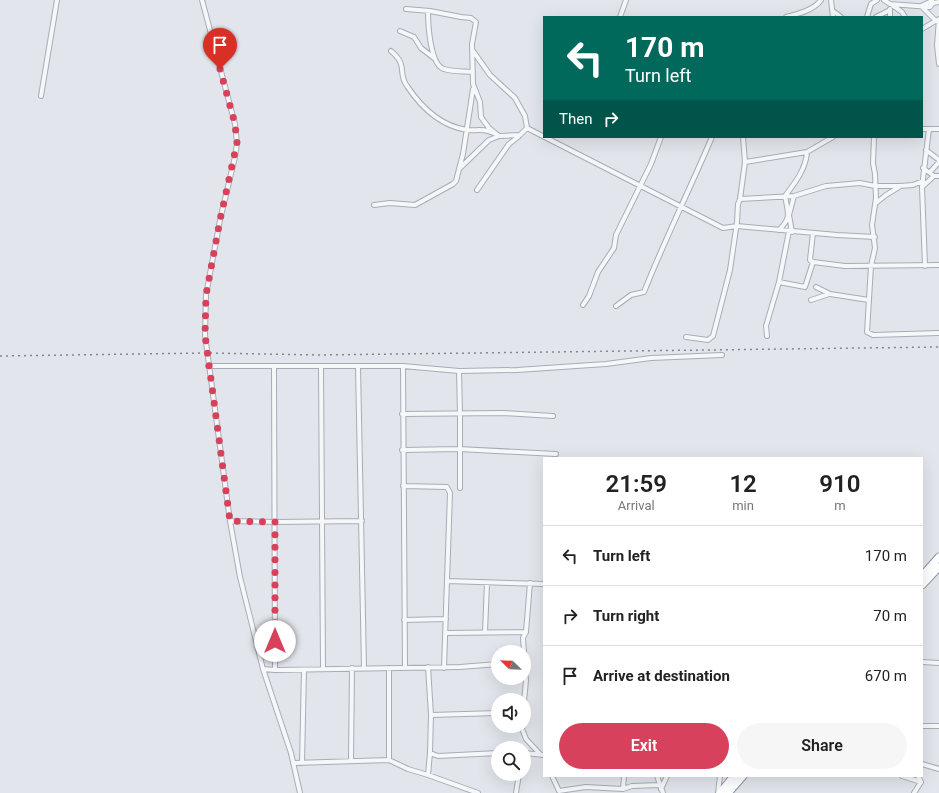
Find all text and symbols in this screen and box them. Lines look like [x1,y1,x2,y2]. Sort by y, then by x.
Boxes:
pin [203,28,237,69]
text: 170 m [625,31,704,64]
icon: left [559,32,611,84]
icon: arrive [209,34,231,56]
text: Turn left [625,65,691,86]
icon: right [600,108,622,130]
text: Then [559,110,592,128]
text: 21:59 [606,470,667,498]
text: 12 [729,470,757,498]
text: 910 [819,470,860,498]
text: Arrival [618,498,655,513]
text: min [732,498,754,513]
text: m [834,498,846,513]
icon: left [559,545,581,567]
text: Turn left [593,547,650,565]
text: 170 m [865,547,907,565]
icon: right [559,605,581,627]
text: Turn right [593,607,659,625]
text: 70 m [873,607,907,625]
position arrow [254,620,296,662]
north arrow [491,645,531,685]
map controls [491,645,531,781]
icon: arrive [559,665,581,687]
text: Arrive at destination [593,667,730,685]
text: 670 m [865,667,907,685]
button: sound [491,693,531,733]
button: Exit [559,723,729,769]
button: Share [737,723,907,769]
button: search [491,741,531,781]

